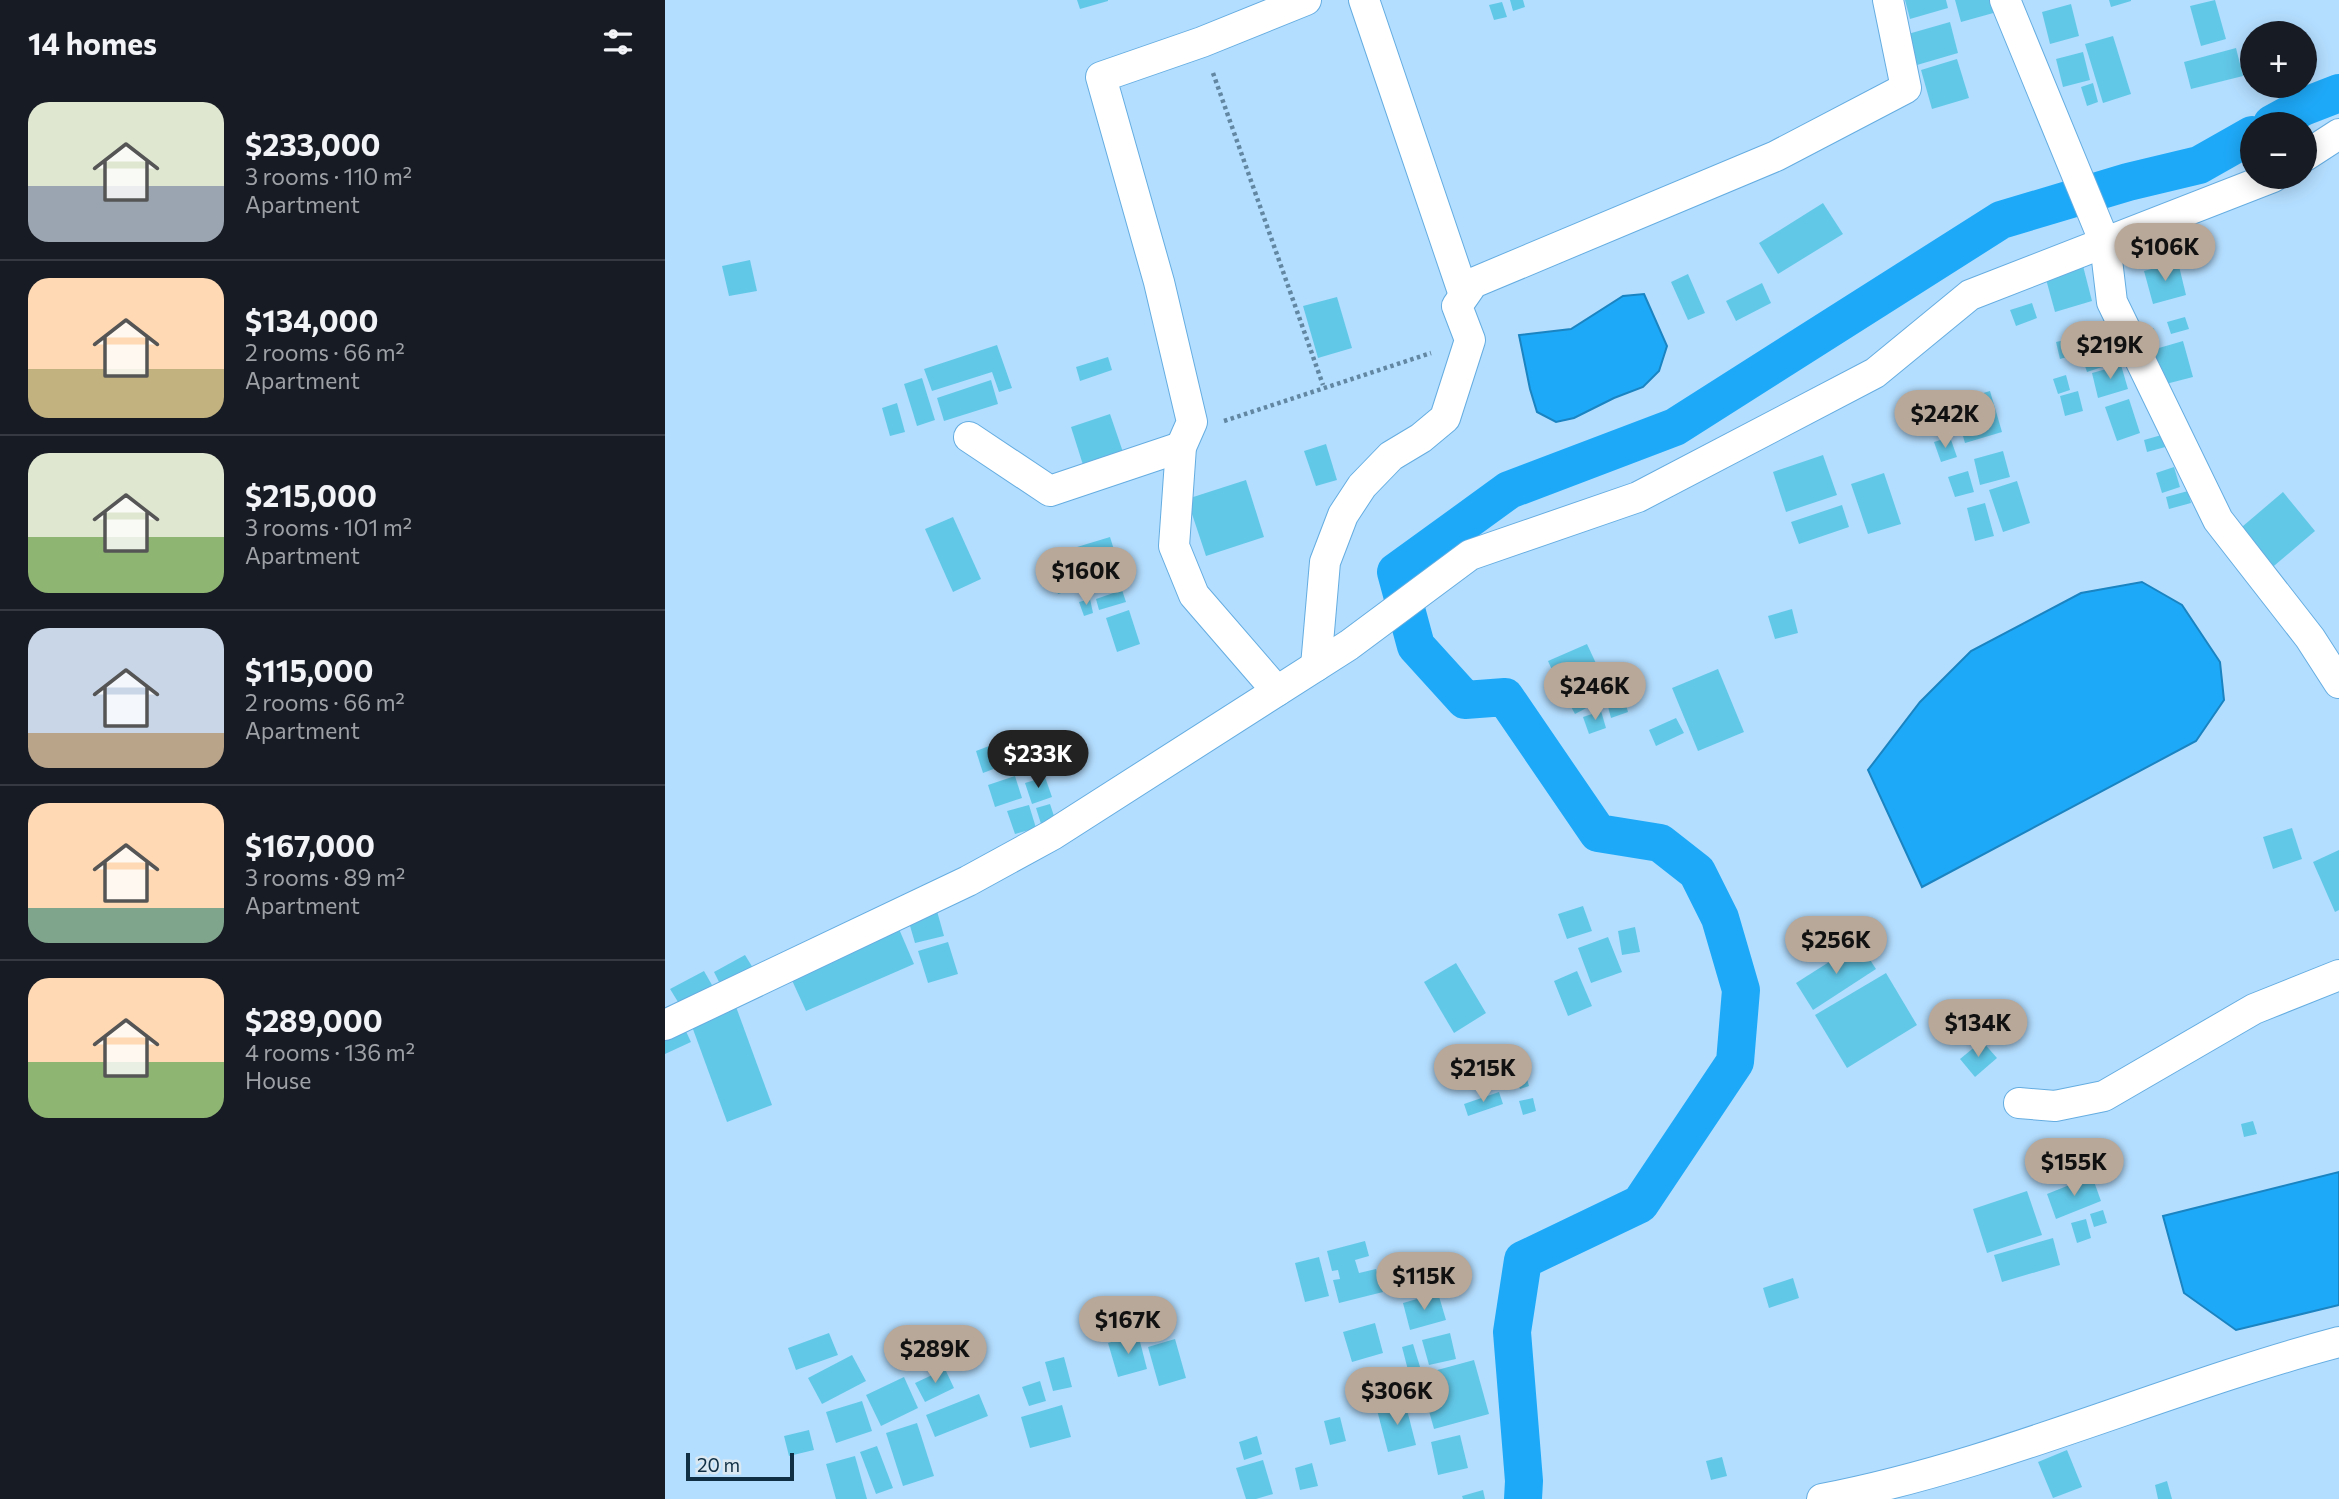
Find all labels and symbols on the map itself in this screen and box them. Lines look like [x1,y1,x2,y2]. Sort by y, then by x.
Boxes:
pin: $106K [2116,224,2214,283]
pin: $219K [2061,322,2159,381]
pin: $242K [1896,391,1994,450]
pin: $160K [1037,548,1135,607]
pin: $246K [1546,662,1644,722]
pin: $233K [989,730,1087,790]
pin: $256K [1787,916,1885,976]
pin: $134K [1929,1000,2027,1059]
pin: $215K [1434,1044,1532,1104]
pin: $155K [2025,1138,2123,1198]
pin: $115K [1375,1252,1473,1312]
pin: $167K [1079,1296,1177,1356]
pin: $289K [886,1326,984,1385]
pin: $306K [1348,1368,1446,1427]
scale bar [686,1450,795,1482]

